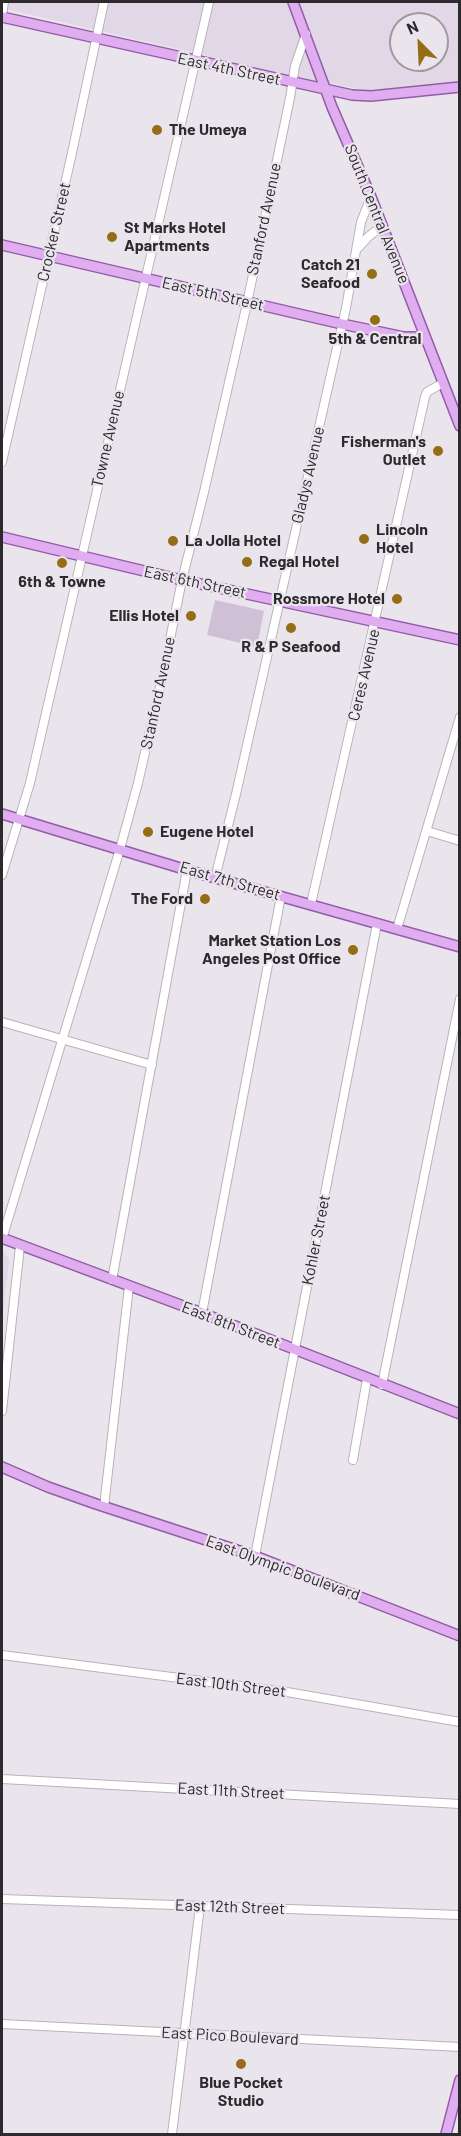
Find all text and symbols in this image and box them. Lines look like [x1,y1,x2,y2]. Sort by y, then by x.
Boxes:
north arrow [389,12,449,72]
text: N [404,16,421,38]
street label: East 4th Street [176,49,282,89]
place label: The Umeya [169,120,247,140]
marker: The Umeya [150,123,164,137]
street label: South Central Avenue [340,141,414,287]
street label: Stanford Avenue [243,161,285,277]
street label: Crocker Street [33,180,75,284]
place label: St Marks Hotel Apartments [124,218,226,256]
marker: St Marks Hotel Apartments [105,230,119,244]
place label: Catch 21 Seafood [301,255,360,293]
marker: Catch 21 Seafood [365,267,379,281]
street label: East 5th Street [160,273,266,315]
marker: 5th & Central [368,313,382,327]
place label: 5th & Central [329,329,421,349]
street label: Towne Avenue [88,389,128,489]
street label: Gladys Avenue [288,425,328,525]
place label: Fisherman's Outlet [341,432,426,470]
marker: Fisherman's Outlet [431,444,445,458]
place label: Lincoln Hotel [376,520,428,558]
place label: La Jolla Hotel [185,531,281,551]
marker: Lincoln Hotel [357,532,371,546]
marker: La Jolla Hotel [166,534,180,548]
place label: Regal Hotel [259,552,339,572]
marker: Regal Hotel [240,555,254,569]
marker: 6th & Towne [55,556,69,570]
street label: East 6th Street [142,562,248,602]
place label: 6th & Towne [18,572,106,592]
place label: Rossmore Hotel [273,589,385,609]
marker: Rossmore Hotel [390,592,404,606]
place label: Ellis Hotel [109,606,179,626]
marker: Ellis Hotel [184,609,198,623]
marker: R & P Seafood [284,621,298,635]
street label: Ceres Avenue [344,627,384,723]
street label: Stanford Avenue [137,635,179,751]
place label: R & P Seafood [241,637,341,657]
place label: Eugene Hotel [160,822,254,842]
marker: Eugene Hotel [141,825,155,839]
street label: East 7th Street [178,858,282,904]
place label: The Ford [131,889,193,909]
marker: The Ford [198,892,212,906]
place label: Market Station Los Angeles Post Office [202,931,341,969]
marker: Market Station Los Angeles Post Office [346,943,360,957]
street label: Kohler Street [298,1193,334,1287]
street label: East 8th Street [179,1297,283,1353]
street label: East Olympic Boulevard [203,1531,363,1605]
street label: East 10th Street [175,1669,287,1701]
street label: East 11th Street [177,1779,285,1803]
street label: East 12th Street [175,1895,285,1919]
street label: East Pico Boulevard [161,2023,299,2049]
marker: Blue Pocket Studio [234,2057,248,2071]
place label: Blue Pocket Studio [199,2073,283,2111]

